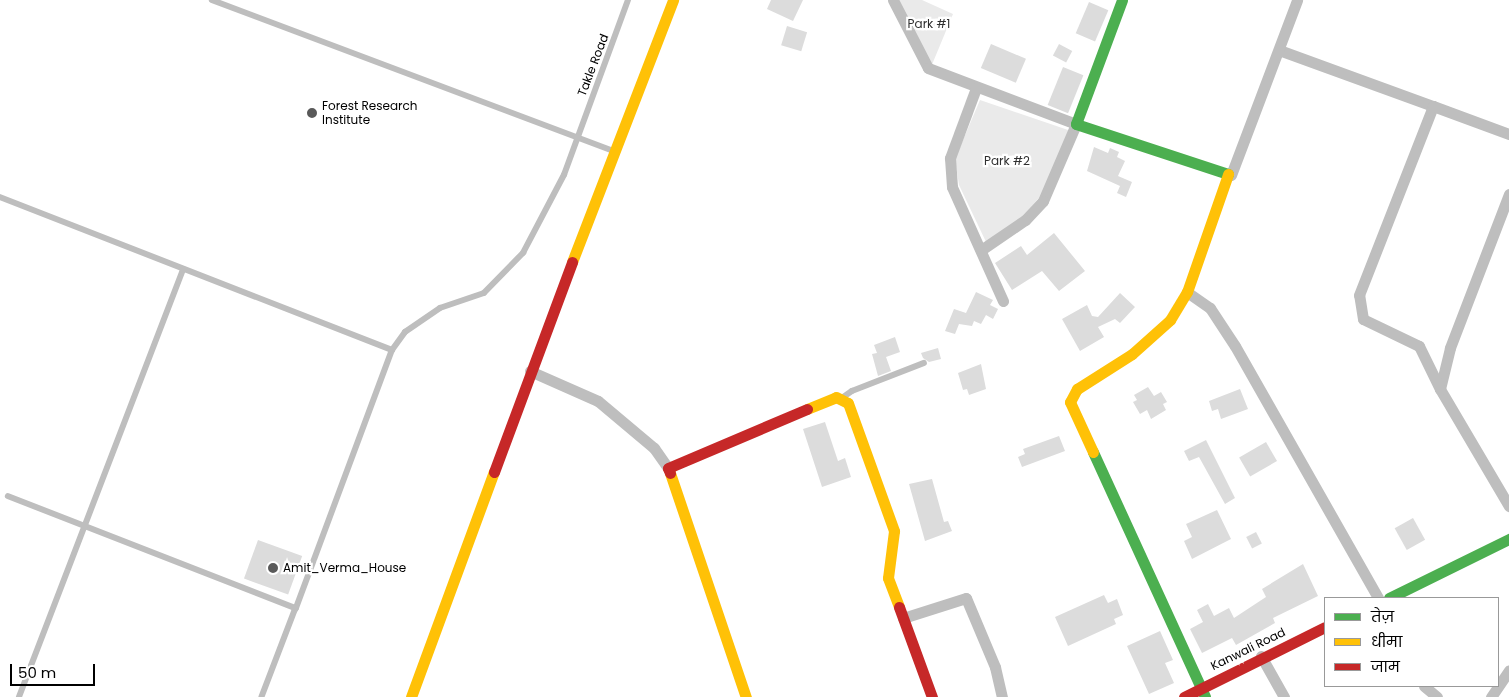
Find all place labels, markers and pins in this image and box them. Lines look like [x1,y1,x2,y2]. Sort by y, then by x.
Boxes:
place label: Forest Research Institute [322,99,417,127]
marker: Forest Research Institute [306,107,318,119]
place label: Amit_Verma_House [283,561,406,575]
marker: Amit_Verma_House [267,562,279,574]

